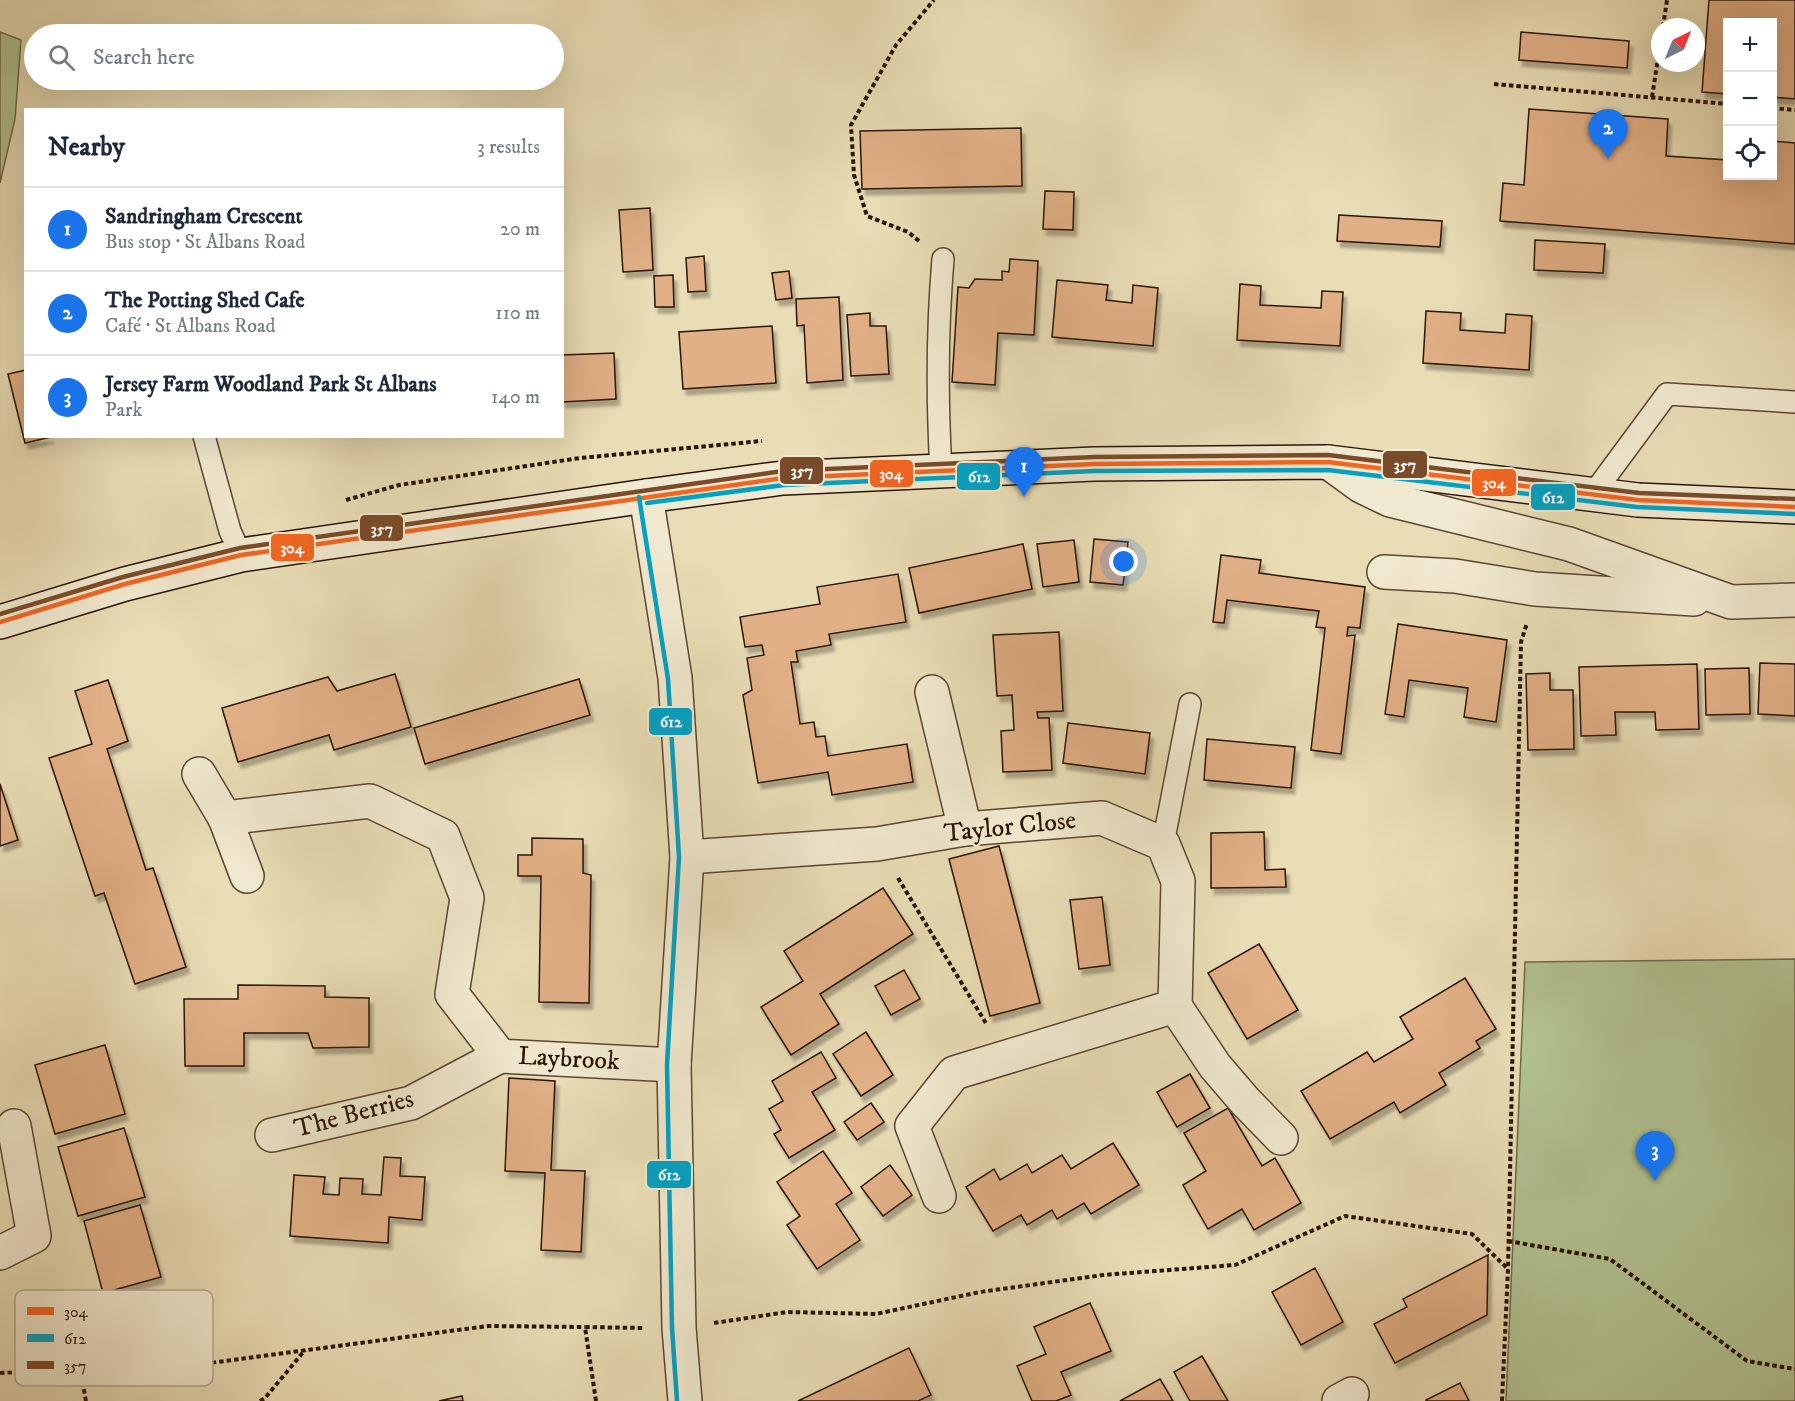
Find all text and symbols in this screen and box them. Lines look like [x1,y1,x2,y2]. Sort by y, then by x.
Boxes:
north arrow [1651,18,1705,72]
map controls [1723,18,1777,180]
button: + [1723,18,1777,72]
search box [24,24,564,90]
icon: search [45,41,78,74]
text: Search here [93,44,195,71]
button: − [1723,72,1777,126]
pin: 2 [1588,110,1628,159]
button: locate [1723,126,1777,180]
text: Nearby [48,131,125,164]
text: 3 results [477,135,540,160]
text: Sandringham Crescent [105,203,303,230]
text: 1 [64,217,71,242]
text: 20 m [500,217,540,242]
text: Bus stop · St Albans Road [105,230,305,255]
text: The Potting Shed Cafe [105,287,305,314]
text: 2 [63,301,72,326]
text: 110 m [495,301,540,326]
text: Café · St Albans Road [105,314,275,339]
text: Jersey Farm Woodland Park St Albans [105,371,437,398]
text: 3 [64,385,71,410]
text: 140 m [491,385,540,410]
text: Park [105,398,142,423]
pin: 1 [1004,448,1044,497]
line badge: 357 [1382,450,1428,479]
text: 357 [1394,455,1416,475]
line badge: 357 [779,456,824,485]
line badge: 304 [869,459,914,488]
text: 357 [791,461,813,481]
line badge: 612 [956,462,1001,491]
text: 304 [879,464,904,484]
text: 612 [968,467,991,487]
line badge: 304 [1471,468,1517,497]
text: 304 [1482,473,1507,493]
line badge: 612 [1530,483,1576,511]
text: 612 [1542,488,1565,508]
line badge: 357 [359,514,404,542]
text: 357 [371,519,393,539]
line badge: 304 [270,533,315,562]
text: 304 [280,538,305,558]
your location [1109,547,1138,576]
line badge: 612 [648,707,693,736]
text: 612 [660,712,683,732]
street label: Taylor Close [942,804,1078,850]
street label: Laybrook [517,1040,621,1078]
street label: The Berries [291,1082,417,1146]
pin: 3 [1636,1132,1674,1181]
line badge: 612 [646,1160,692,1189]
text: 612 [658,1165,681,1185]
legend [15,1290,213,1386]
text: 304 [64,1302,89,1322]
text: 612 [64,1329,86,1349]
text: 357 [64,1356,86,1376]

